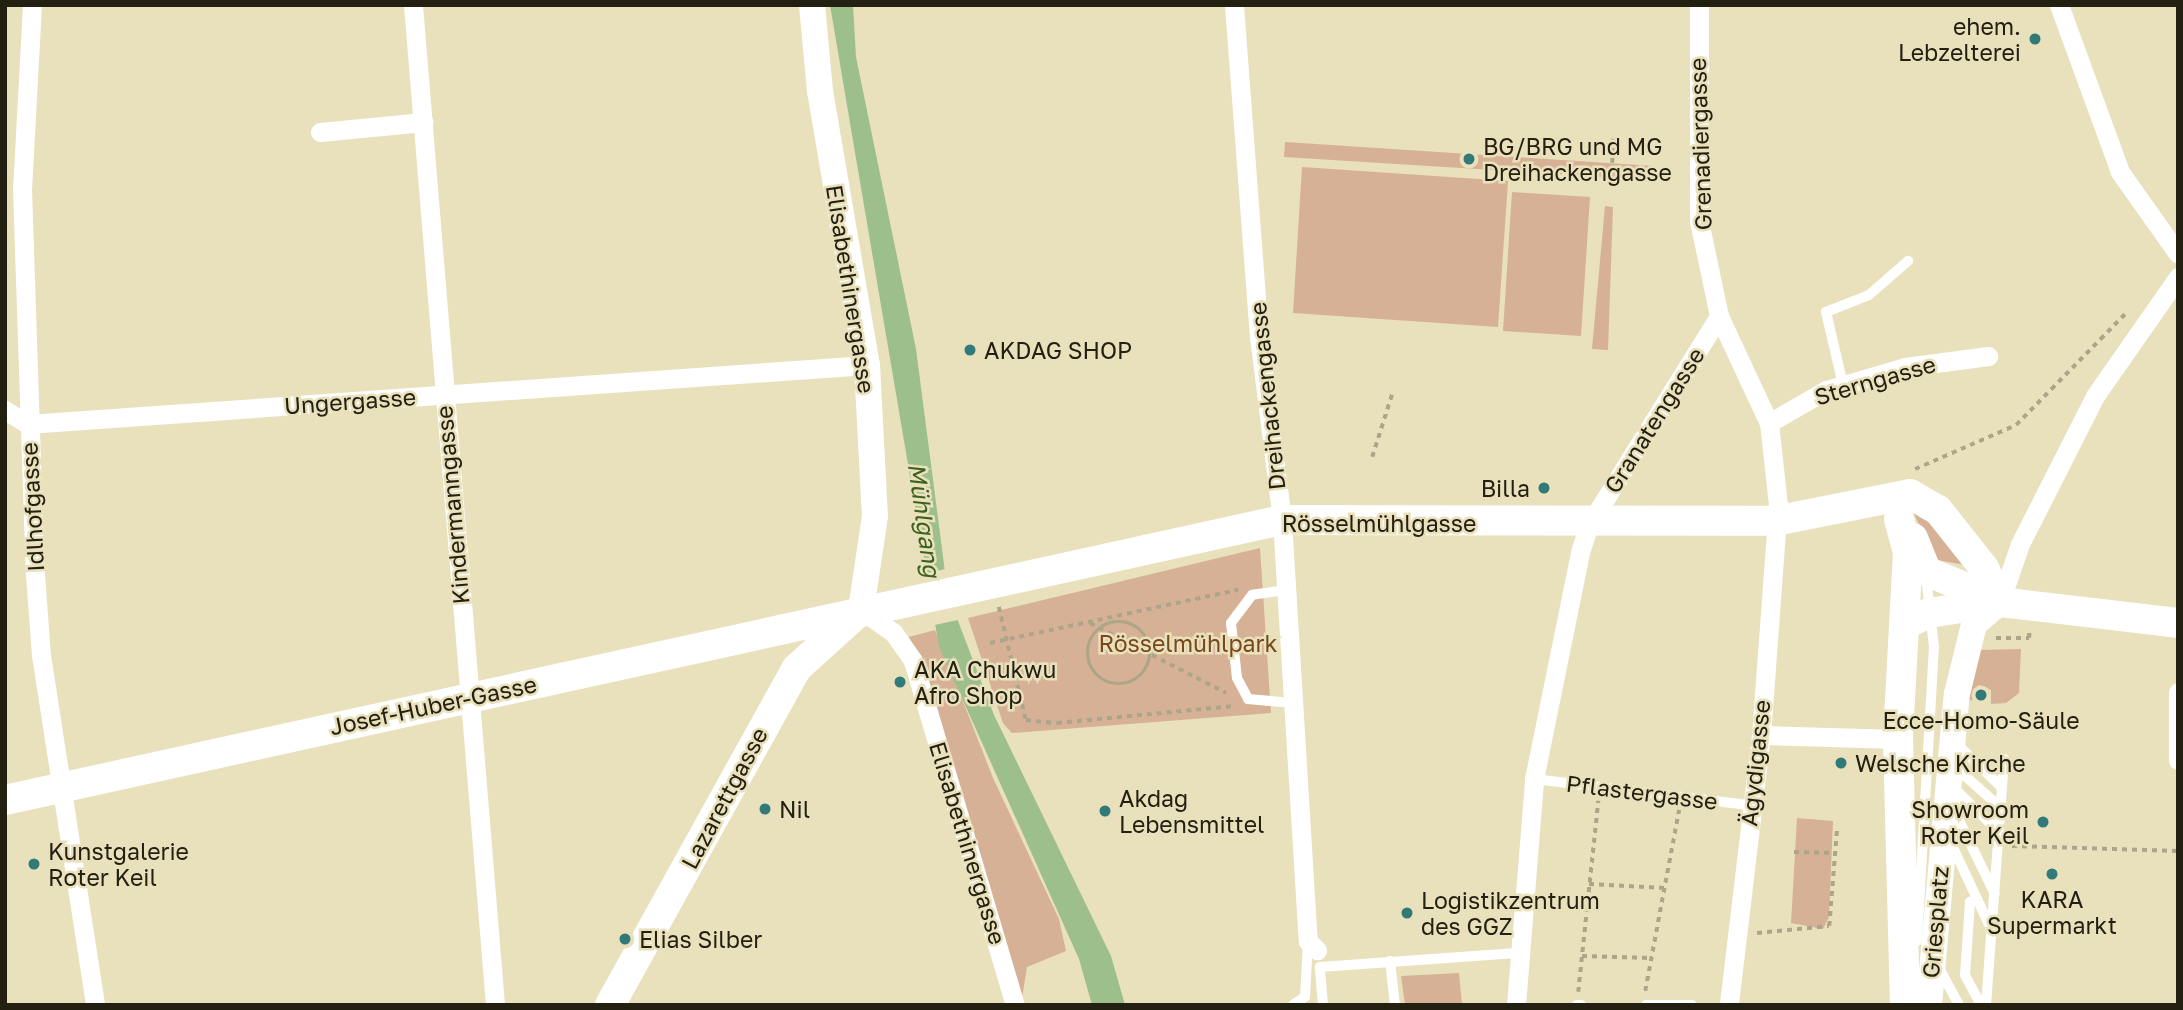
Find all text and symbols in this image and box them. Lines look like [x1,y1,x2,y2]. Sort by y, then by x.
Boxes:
place label: ehem. Lebzelterei [1898,12,2021,66]
marker: ehem. Lebzelterei [2027,31,2043,47]
street label: Grenadiergasse [1683,57,1717,231]
place label: BG/BRG und MG Dreihackengasse [1483,132,1672,186]
marker: BG/BRG und MG Dreihackengasse [1461,151,1477,167]
street label: Elisabethinergasse [821,183,881,395]
street label: Dreihackengasse [1243,301,1291,491]
place label: AKDAG SHOP [984,336,1132,364]
marker: AKDAG SHOP [962,342,978,358]
street label: Granatengasse [1598,342,1710,498]
street label: Sterngasse [1811,350,1939,410]
street label: Ungergasse [283,383,417,419]
street label: Kindermanngasse [430,405,474,605]
street label: Idlhofgasse [15,442,49,572]
water label: Mühlgang [903,461,947,579]
place label: Billa [1481,474,1530,502]
marker: Billa [1536,480,1552,496]
street label: Rösselmühlgasse [1282,509,1476,537]
park label: Rösselmühlpark [1098,629,1278,657]
place label: AKA Chukwu Afro Shop [914,655,1056,709]
street label: Josef-Huber-Gasse [327,670,539,740]
marker: AKA Chukwu Afro Shop [892,674,908,690]
marker: Ecce-Homo-Säule [1973,687,1989,703]
street label: Ägydigasse [1735,698,1775,828]
place label: Ecce-Homo-Säule [1882,706,2080,734]
street label: Lazarettgasse [675,723,773,873]
street label: Elisabethinergasse [924,738,1012,948]
place label: Welsche Kirche [1855,749,2026,777]
marker: Welsche Kirche [1833,755,1849,771]
street label: Pflastergasse [1565,769,1719,815]
place label: Akdag Lebensmittel [1119,784,1264,838]
place label: Nil [779,795,810,823]
place label: Showroom Roter Keil [1911,795,2029,849]
marker: Nil [757,801,773,817]
marker: Akdag Lebensmittel [1097,803,1113,819]
marker: Showroom Roter Keil [2035,814,2051,830]
place label: Kunstgalerie Roter Keil [48,837,189,891]
marker: Kunstgalerie Roter Keil [26,856,42,872]
street label: Griesplatz [1916,865,1954,979]
marker: KARA Supermarkt [2044,866,2060,882]
place label: KARA Supermarkt [1987,885,2117,939]
place label: Logistikzentrum des GGZ [1421,886,1600,940]
marker: Logistikzentrum des GGZ [1399,905,1415,921]
place label: Elias Silber [639,925,762,953]
marker: Elias Silber [617,931,633,947]

